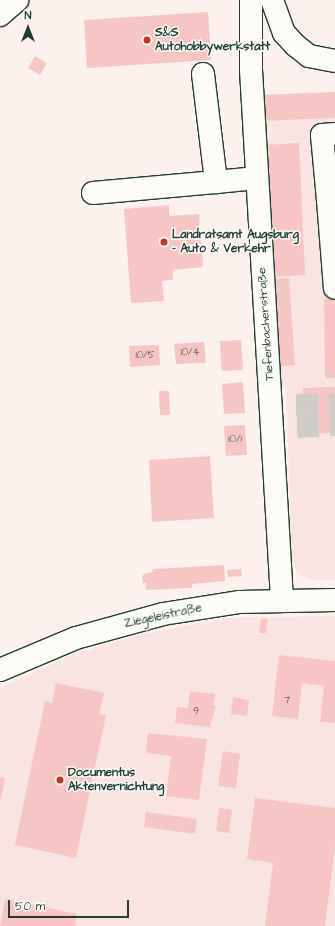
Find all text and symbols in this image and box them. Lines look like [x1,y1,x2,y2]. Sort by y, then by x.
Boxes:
north arrow [8,8,48,48]
text: N [25,8,31,23]
place label: S&S Autohobbywerkstatt [155,26,270,54]
marker: S&S Autohobbywerkstatt [142,35,152,45]
place label: Landratsamt Augsburg - Auto & Verkehr [172,228,299,256]
marker: Landratsamt Augsburg - Auto & Verkehr [159,237,169,247]
street label: Tiefenbacherstraße [255,267,277,381]
house number: 10/4 [181,347,199,359]
house number: 10/5 [135,350,155,362]
house number: 10/1 [228,434,242,446]
street label: Ziegeleistraße [123,601,203,631]
house number: 7 [284,695,290,707]
house number: 9 [193,706,199,718]
place label: Documentus Aktenvernichtung [68,766,164,794]
marker: Documentus Aktenvernichtung [55,775,65,785]
scale bar [10,892,131,918]
text: 50 m [15,898,45,915]

